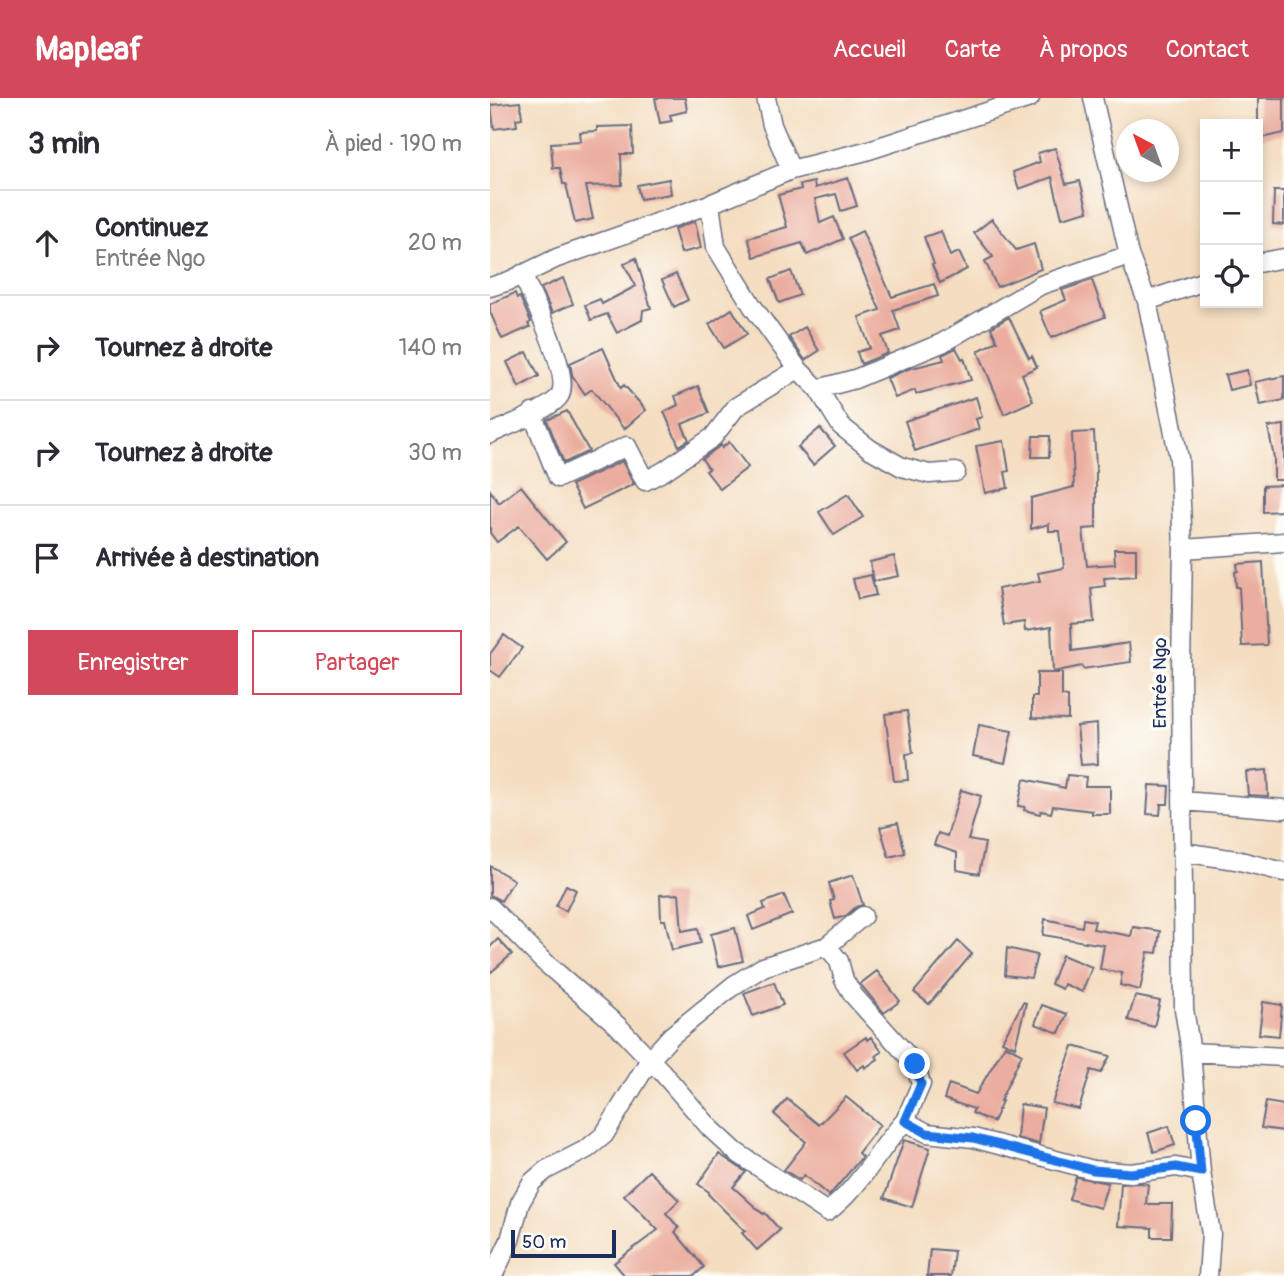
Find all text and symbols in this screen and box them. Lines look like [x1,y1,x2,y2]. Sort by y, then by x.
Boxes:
text: Mapleaf [35,29,143,70]
text: Accueil [833,35,907,64]
text: Carte [945,35,1001,64]
text: À propos [1039,35,1128,64]
text: Contact [1166,35,1249,64]
north arrow [1116,119,1179,182]
map controls [1200,119,1263,308]
button: + [1200,119,1263,182]
text: 3 min [28,125,100,162]
text: À pied · 190 m [325,129,462,158]
button: − [1200,182,1263,245]
text: Continuez [95,212,208,244]
icon: ahead [28,224,66,262]
text: 20 m [408,228,462,257]
text: Entrée Ngo [95,244,205,273]
button: locate [1200,245,1263,308]
icon: right [28,329,66,367]
text: Tournez à droite [95,332,272,364]
text: 140 m [399,333,462,362]
icon: right [28,434,66,472]
text: Tournez à droite [95,437,272,469]
text: 30 m [408,438,462,467]
icon: arrive [28,539,66,577]
text: Arrivée à destination [95,542,319,574]
button: Enregistrer [28,630,238,695]
button: Partager [252,630,462,695]
street label: Entrée Ngo [1148,637,1172,729]
route end [899,1048,930,1079]
route start [1180,1105,1211,1136]
scale bar [511,1227,616,1259]
text: 50 m [522,1230,566,1254]

